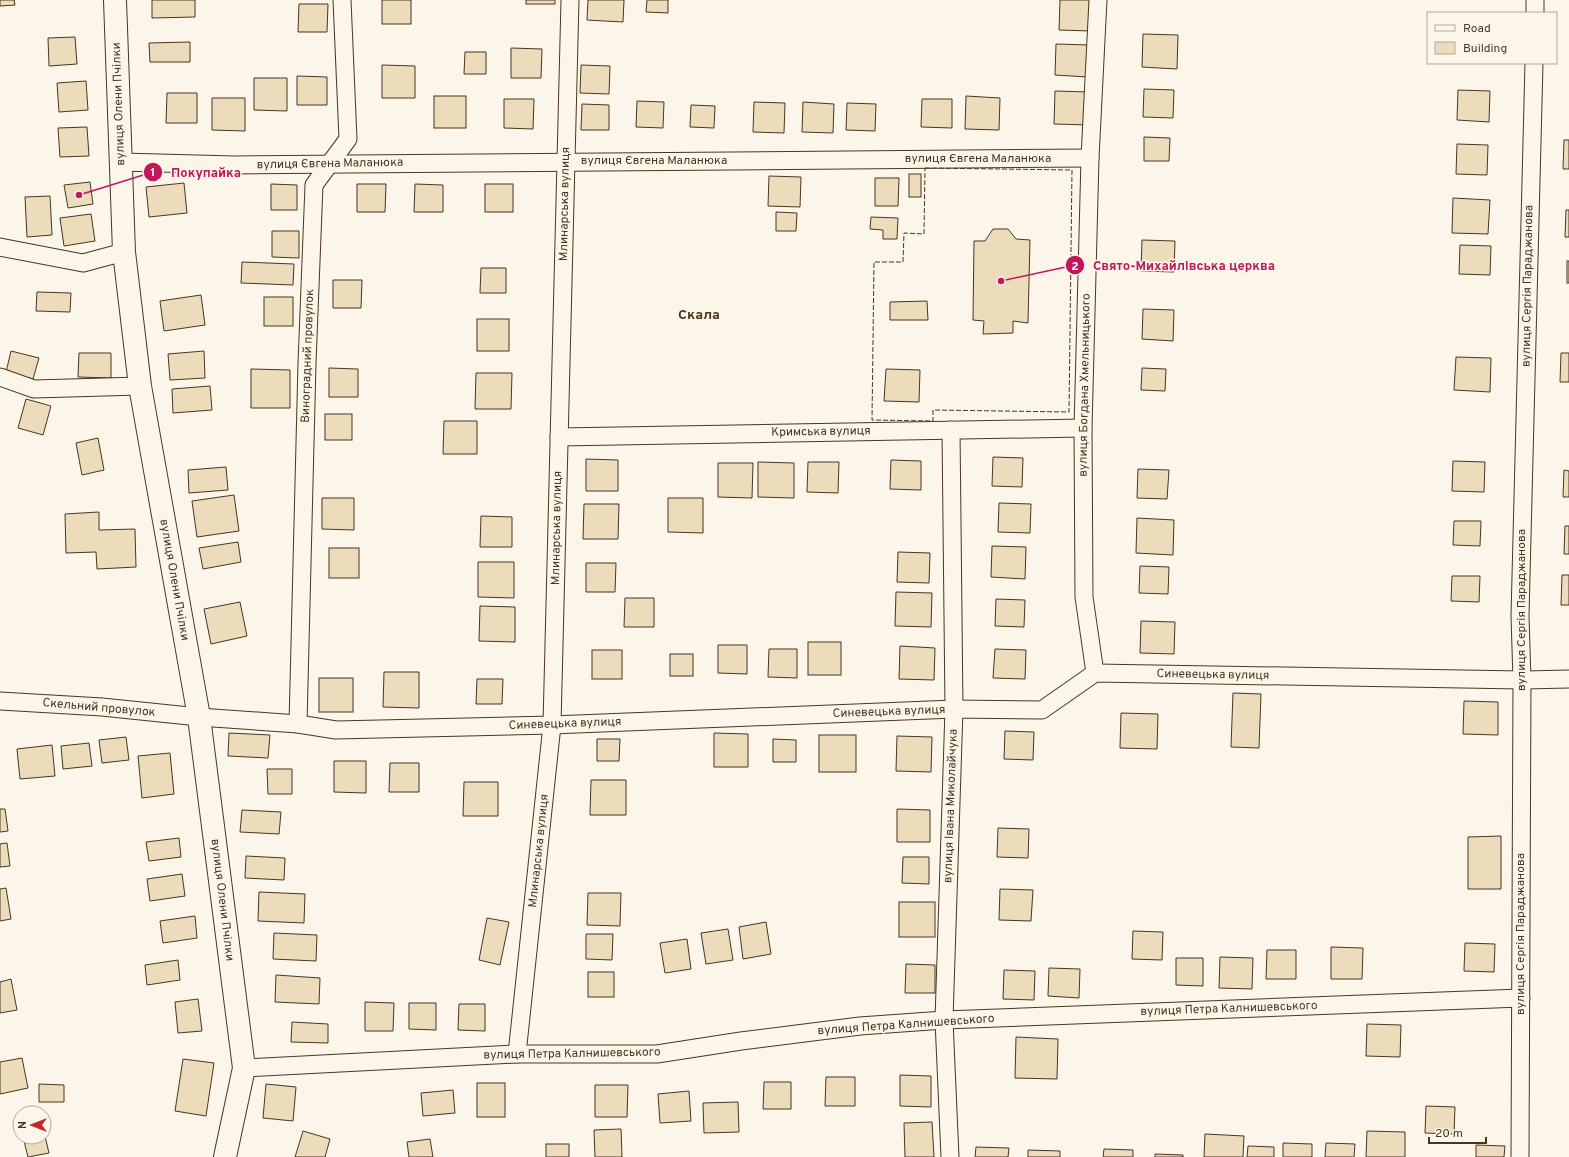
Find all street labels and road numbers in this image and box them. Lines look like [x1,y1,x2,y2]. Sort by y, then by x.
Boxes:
street label: вулиця Олени Пчілки [109,42,129,166]
street label: Млинарська вулиця [556,147,574,261]
street label: вулиця Євгена Маланюка [905,151,1051,167]
street label: вулиця Євгена Маланюка [581,153,727,169]
street label: вулиця Євгена Маланюка [257,155,403,173]
street label: вулиця Сергія Параджанова [1519,205,1537,367]
street label: Виноградний провулок [298,289,318,423]
street label: вулиця Богдана Хмельницького [1075,293,1095,477]
street label: Кримська вулиця [771,423,871,441]
street label: Млинарська вулиця [548,471,566,585]
street label: вулиця Олени Пчілки [155,518,193,642]
street label: вулиця Сергія Параджанова [1514,529,1530,691]
street label: Синевецька вулиця [1156,666,1270,684]
street label: Скельний провулок [42,695,156,721]
street label: Синевецька вулиця [832,702,946,722]
street label: Синевецька вулиця [508,714,622,734]
street label: вулиця Івана Миколайчука [940,728,962,884]
street label: Млинарська вулиця [525,793,553,909]
street label: вулиця Олени Пчілки [207,838,237,962]
street label: вулиця Сергія Параджанова [1513,853,1529,1015]
street label: вулиця Петра Калнишевського [1140,998,1318,1020]
street label: вулиця Петра Калнишевського [817,1011,995,1039]
street label: вулиця Петра Калнишевського [483,1044,661,1064]

